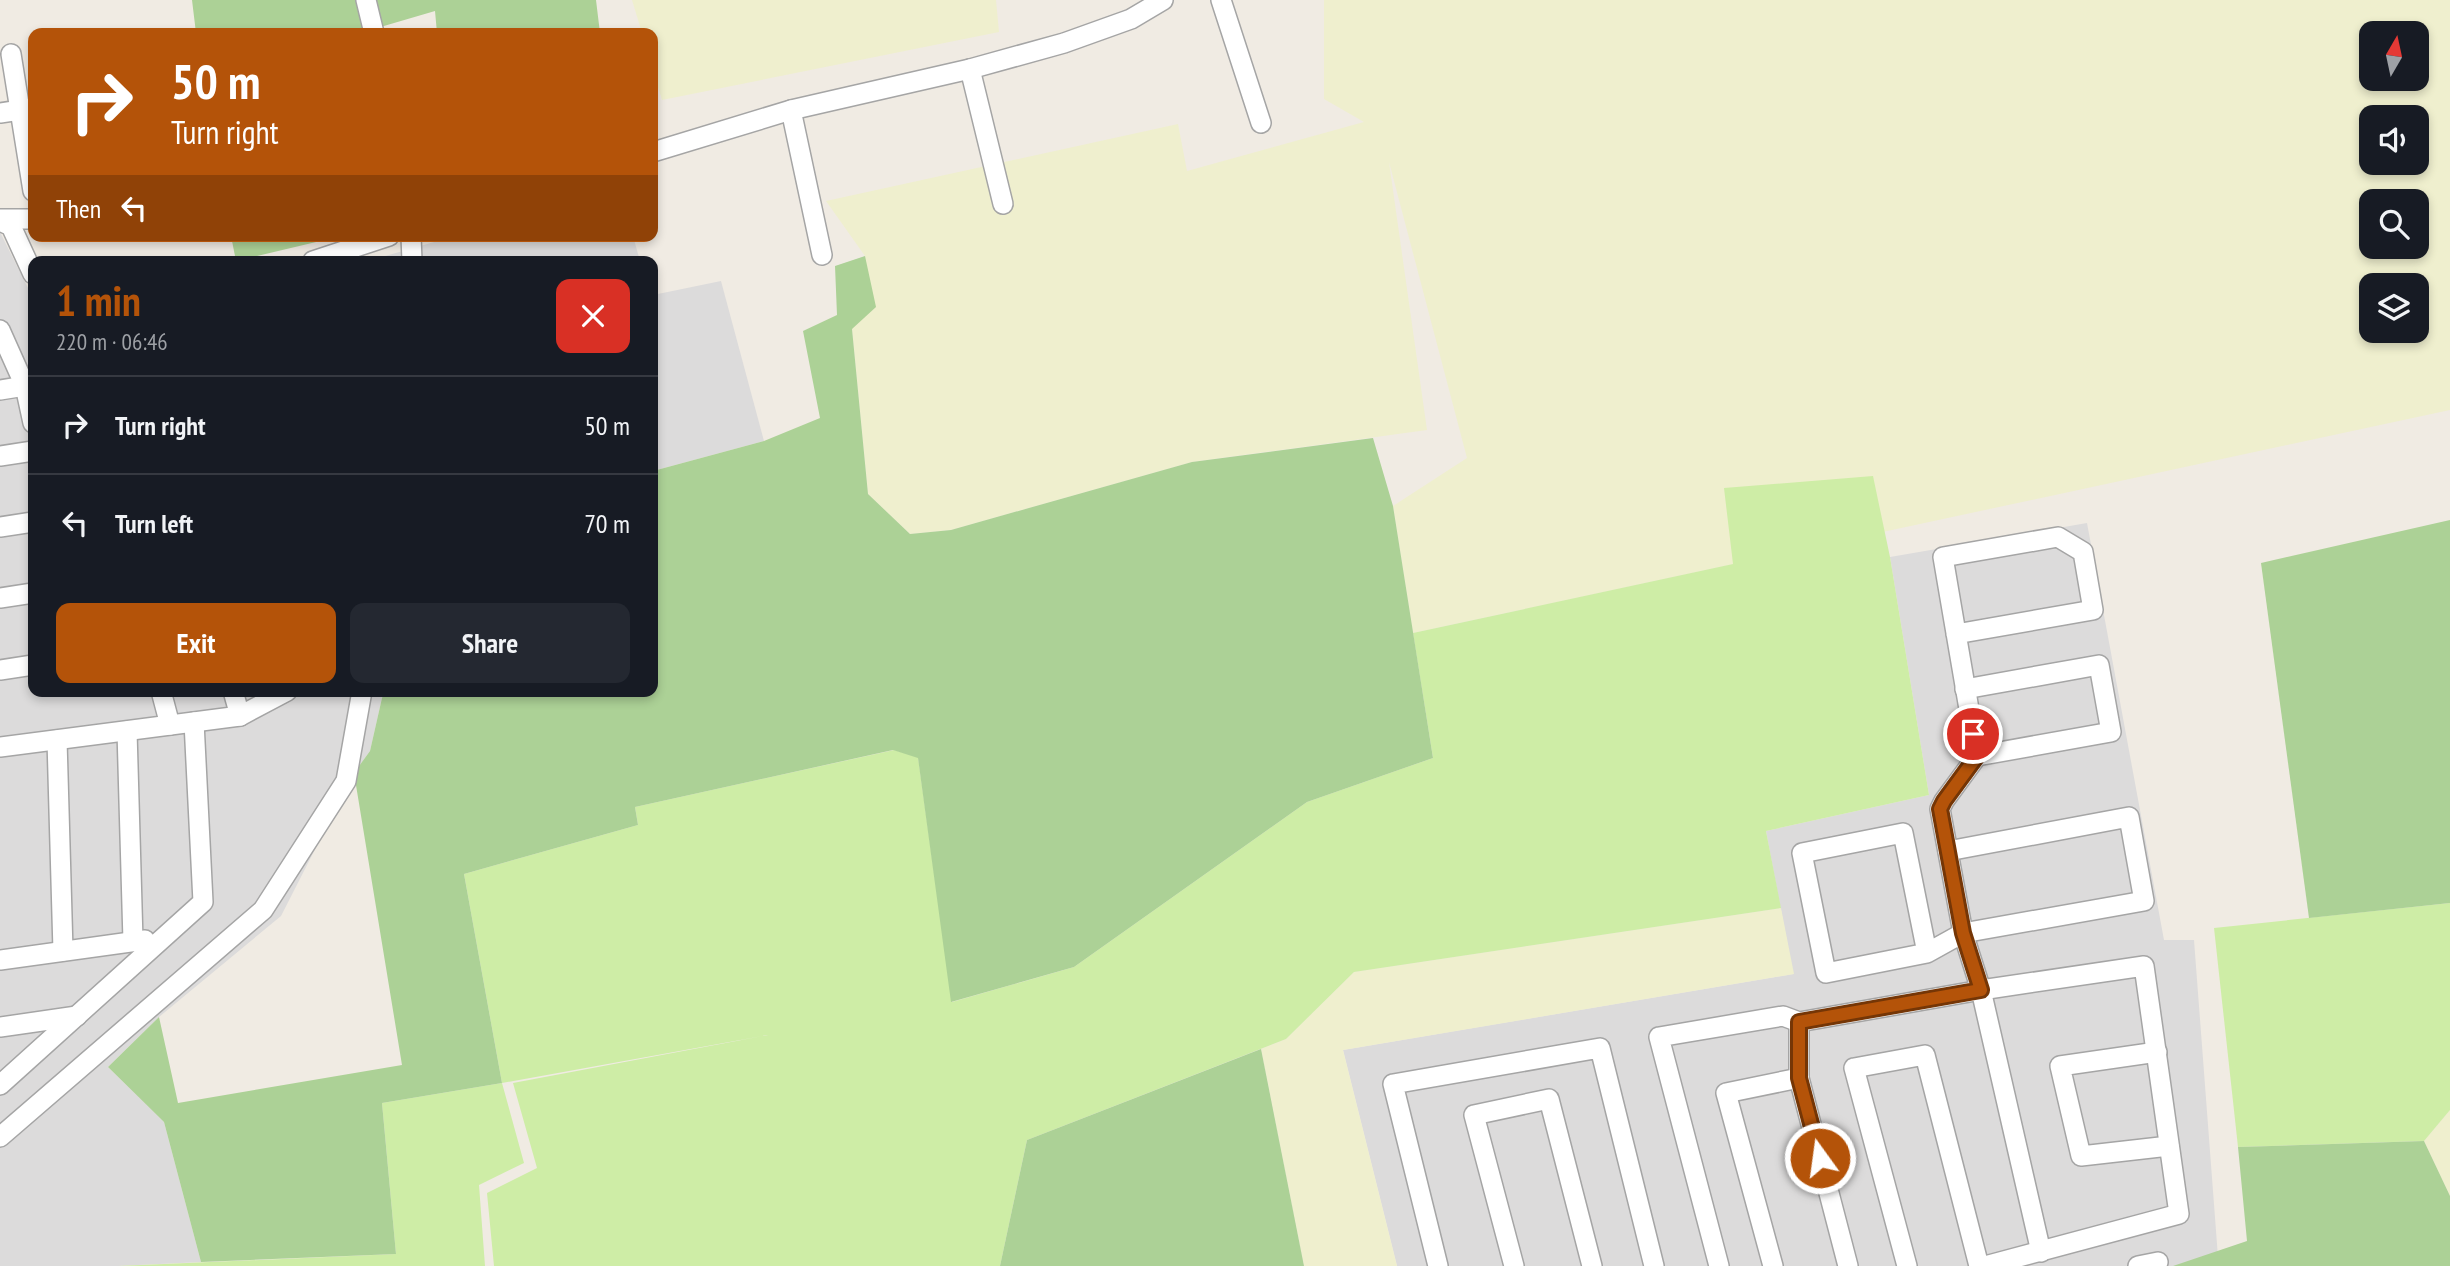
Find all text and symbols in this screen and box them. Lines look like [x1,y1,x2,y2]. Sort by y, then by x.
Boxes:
north arrow [2359,21,2429,91]
map controls [2359,21,2429,343]
text: 50 m [171,49,260,113]
icon: right [56,56,147,147]
button: sound [2359,105,2429,175]
text: Turn right [171,111,279,153]
icon: left [115,189,153,227]
button: search [2359,189,2429,259]
text: Then [56,192,101,225]
text: 1 min [56,273,141,328]
button: layers [2359,273,2429,343]
button: close [556,279,630,353]
text: 220 m · 06:46 [56,327,168,356]
icon: right [56,406,94,444]
text: Turn right [115,409,206,442]
text: 50 m [584,409,630,442]
icon: left [56,504,94,542]
text: Turn left [115,507,193,540]
text: 70 m [584,507,630,540]
button: Exit [56,603,336,683]
button: Share [350,603,630,683]
pin [1943,704,2003,764]
icon: arrive [1954,715,1992,753]
position arrow [1783,1121,1857,1195]

